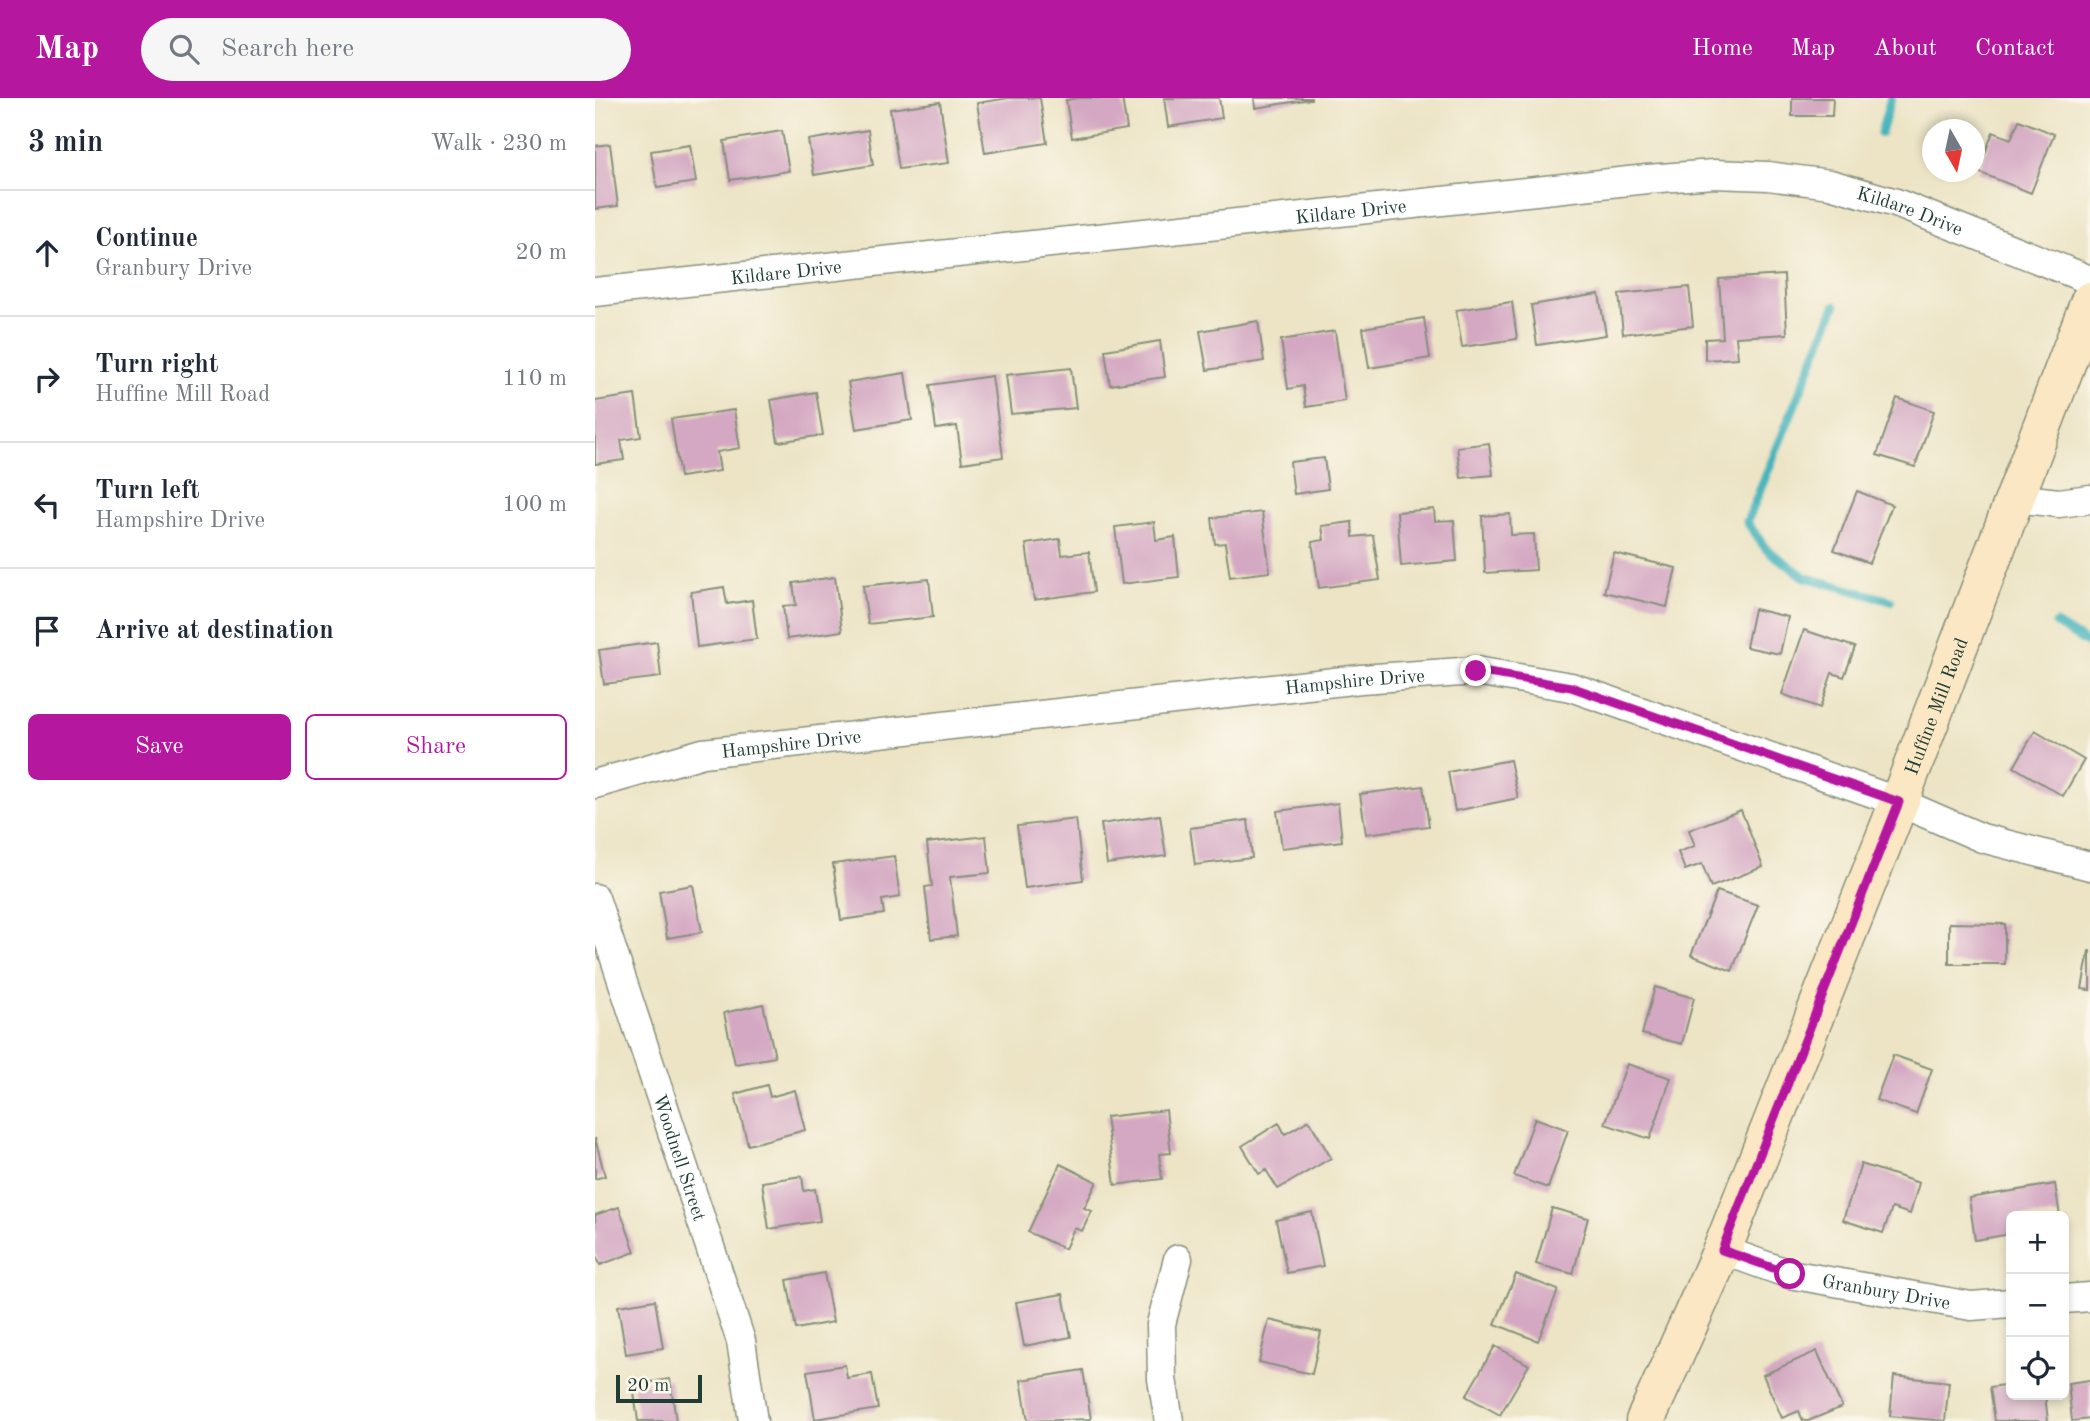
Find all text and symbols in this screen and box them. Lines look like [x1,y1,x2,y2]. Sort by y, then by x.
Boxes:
search box [141,18,631,81]
icon: search [165,30,203,68]
text: Map [35,33,99,66]
text: Search here [221,36,354,62]
text: Home [1692,37,1753,61]
text: Map [1791,37,1835,61]
text: About [1873,37,1937,61]
text: Contact [1975,37,2055,61]
north arrow [1922,119,1985,182]
text: 3 min [28,128,103,158]
text: Walk · 230 m [431,132,567,155]
street label: Kildare Drive [1854,185,1965,240]
street label: Kildare Drive [1294,198,1407,229]
text: Continue [95,226,198,252]
icon: ahead [28,234,66,272]
text: 20 m [516,241,567,264]
text: Granbury Drive [95,257,252,280]
street label: Kildare Drive [730,259,843,289]
text: Turn right [95,352,218,378]
icon: right [28,360,66,398]
text: 110 m [502,367,567,390]
text: Huffine Mill Road [95,383,270,406]
text: Turn left [95,478,200,504]
icon: left [28,486,66,524]
text: 100 m [502,493,567,516]
text: Hampshire Drive [95,509,265,532]
icon: arrive [28,612,66,650]
text: Arrive at destination [95,618,334,644]
street label: Huffine Mill Road [1903,636,1973,778]
route end [1460,655,1491,686]
street label: Hampshire Drive [1284,668,1425,700]
button: Save [28,714,291,780]
button: Share [305,714,567,780]
street label: Hampshire Drive [720,728,862,763]
street label: Woodnell Street [648,1092,708,1224]
map controls [2006,1211,2069,1400]
button: + [2006,1211,2069,1274]
route start [1774,1258,1805,1289]
street label: Granbury Drive [1820,1273,1952,1314]
button: − [2006,1274,2069,1337]
button: locate [2006,1337,2069,1400]
scale bar [616,1372,702,1404]
text: 20 m [627,1377,669,1396]

